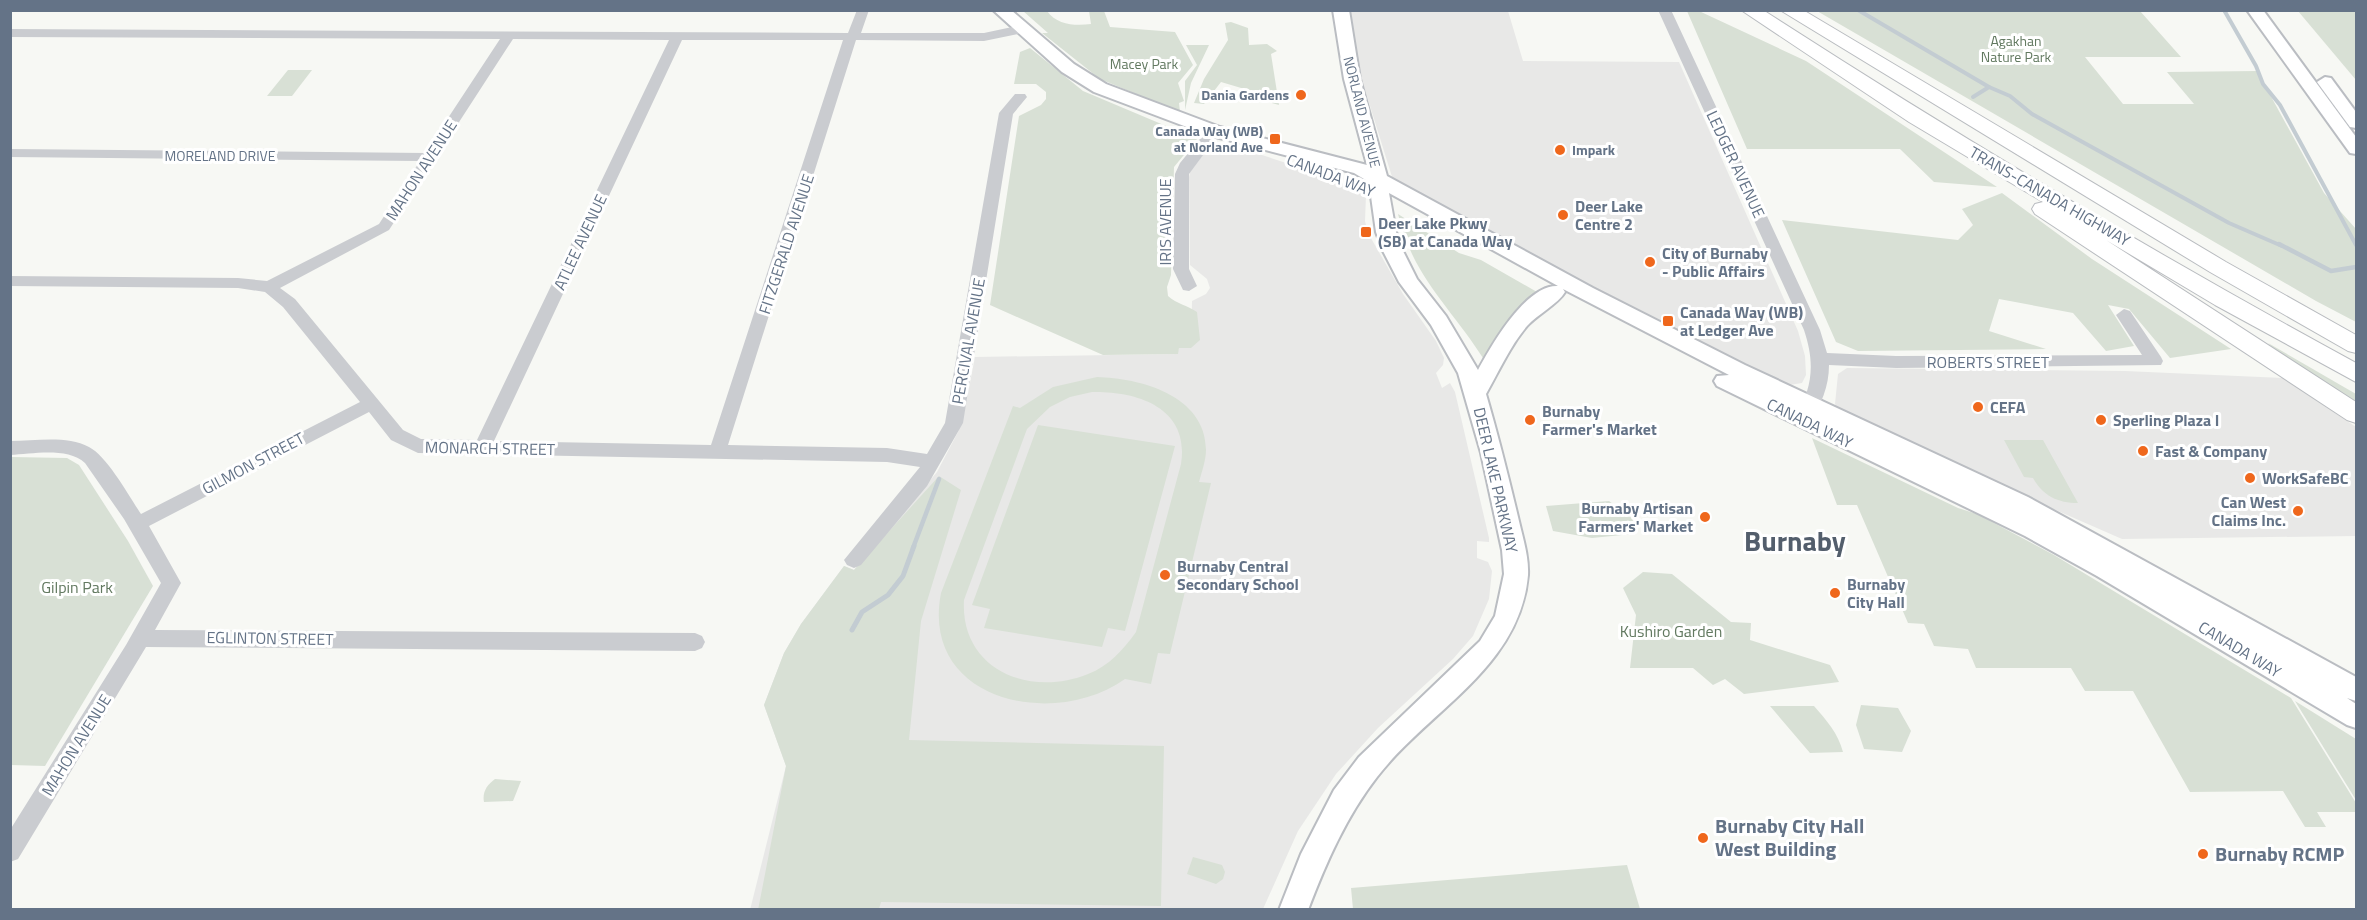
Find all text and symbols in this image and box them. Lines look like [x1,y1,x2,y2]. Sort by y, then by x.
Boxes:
park label: Agakhan Nature Park [1981,30,2052,67]
park label: Macey Park [1110,53,1178,74]
street label: NORLAND AVENUE [1339,54,1387,170]
place label: Dania Gardens [1201,84,1289,105]
marker: Dania Gardens [1294,88,1308,102]
street label: LEDGER AVENUE [1701,106,1771,222]
street label: MAHON AVENUE [379,115,463,225]
place label: Canada Way (WB) at Norland Ave [1155,120,1263,157]
marker: Canada Way (WB) at Norland Ave [1268,132,1282,146]
place label: Impark [1572,139,1616,160]
street label: TRANS-CANADA HIGHWAY [1965,140,2135,252]
marker: Impark [1553,143,1567,157]
street label: MORELAND DRIVE [165,145,276,166]
street label: CANADA WAY [1283,147,1379,203]
street label: FITZGERALD AVENUE [752,171,820,317]
street label: IRIS AVENUE [1153,178,1177,266]
street label: ATLEE AVENUE [547,190,613,294]
place label: Deer Lake Centre 2 [1575,194,1643,236]
marker: Deer Lake Centre 2 [1556,208,1570,222]
place label: Deer Lake Pkwy (SB) at Canada Way [1378,211,1512,253]
marker: Deer Lake Pkwy (SB) at Canada Way [1359,225,1373,239]
place label: City of Burnaby - Public Affairs [1662,241,1768,283]
marker: City of Burnaby - Public Affairs [1643,255,1657,269]
street label: PERCIVAL AVENUE [945,276,991,406]
place label: Canada Way (WB) at Ledger Ave [1680,300,1803,342]
marker: Canada Way (WB) at Ledger Ave [1661,314,1675,328]
street label: ROBERTS STREET [1927,350,2050,374]
street label: CANADA WAY [1763,392,1857,454]
place label: CEFA [1990,395,2026,419]
place label: Burnaby Farmer's Market [1542,399,1657,441]
marker: CEFA [1971,400,1985,414]
street label: DEER LAKE PARKWAY [1468,405,1525,556]
place label: Sperling Plaza I [2113,408,2219,432]
marker: Burnaby Farmer's Market [1523,413,1537,427]
marker: Sperling Plaza I [2094,413,2108,427]
street label: GILMON STREET [198,426,309,500]
street label: MONARCH STREET [425,435,556,461]
place label: Fast & Company [2155,439,2267,463]
marker: Fast & Company [2136,444,2150,458]
place label: WorkSafeBC [2262,466,2349,490]
marker: WorkSafeBC [2243,471,2257,485]
place label: Can West Claims Inc. [2212,490,2286,532]
place label: Burnaby Artisan Farmers' Market [1578,496,1693,538]
marker: Can West Claims Inc. [2291,504,2305,518]
marker: Burnaby Artisan Farmers' Market [1698,510,1712,524]
district label: Burnaby [1744,519,1846,562]
place label: Burnaby Central Secondary School [1177,554,1299,596]
marker: Burnaby Central Secondary School [1158,568,1172,582]
place label: Burnaby City Hall [1847,572,1905,614]
park label: Gilpin Park [41,575,113,599]
marker: Burnaby City Hall [1828,586,1842,600]
street label: CANADA WAY [2194,615,2286,683]
park label: Kushiro Garden [1620,619,1722,643]
street label: EGLINTON STREET [206,625,334,651]
street label: MAHON AVENUE [35,689,117,800]
place label: Burnaby City Hall West Building [1715,810,1864,864]
marker: Burnaby City Hall West Building [1696,831,1710,845]
place label: Burnaby RCMP [2215,838,2344,869]
marker: Burnaby RCMP [2196,847,2210,861]

